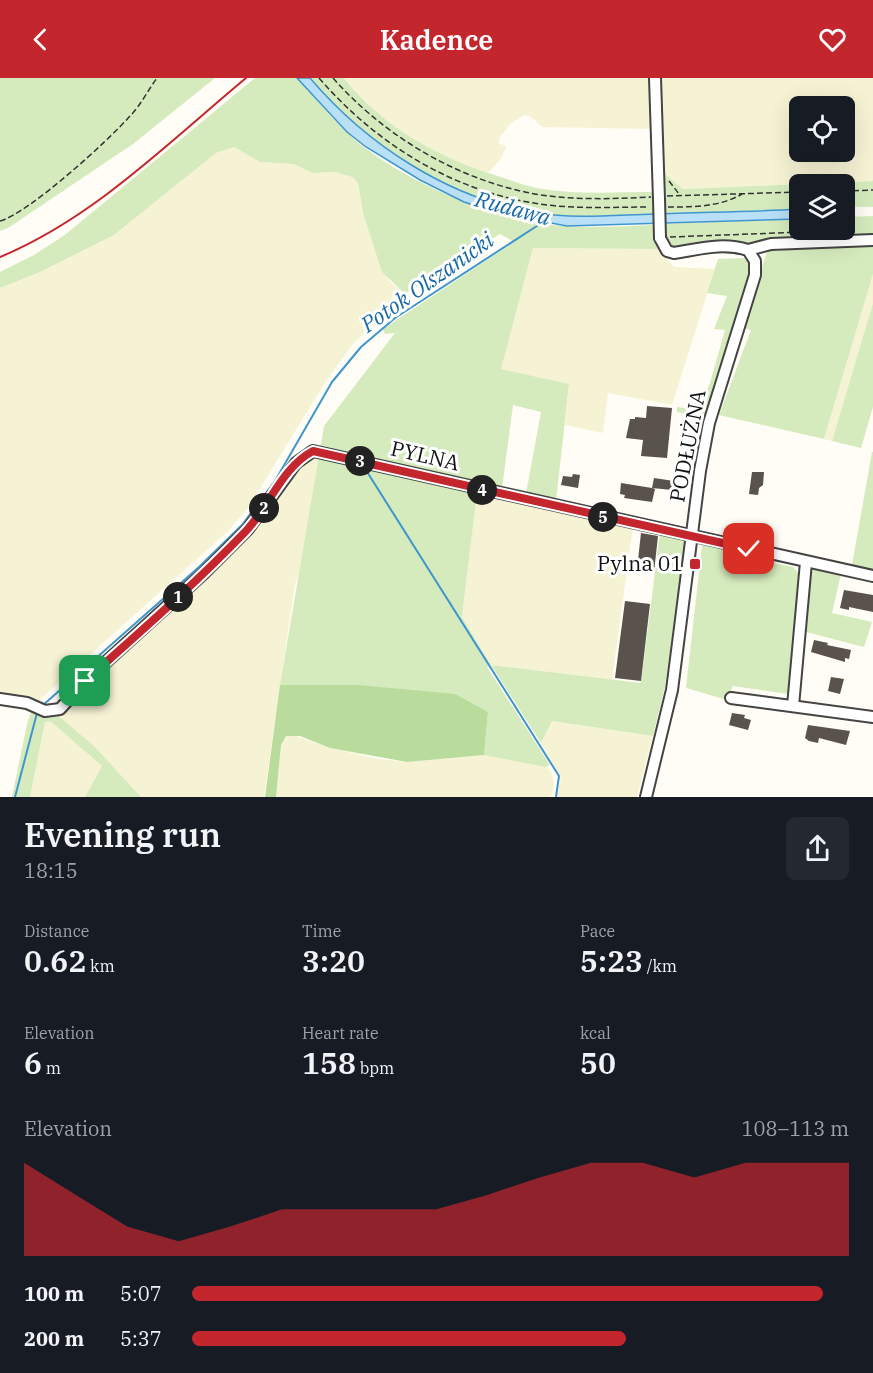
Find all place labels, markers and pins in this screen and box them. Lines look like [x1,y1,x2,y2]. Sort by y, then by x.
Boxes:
pin: 3 [345,446,375,476]
pin: 4 [467,475,497,505]
pin: 2 [249,493,279,523]
pin: 5 [588,502,618,532]
pin [723,523,774,574]
place label: Pylna 01 [597,549,683,577]
marker: Pylna 01 [688,557,702,571]
pin: 1 [163,582,193,612]
pin [59,655,110,706]

